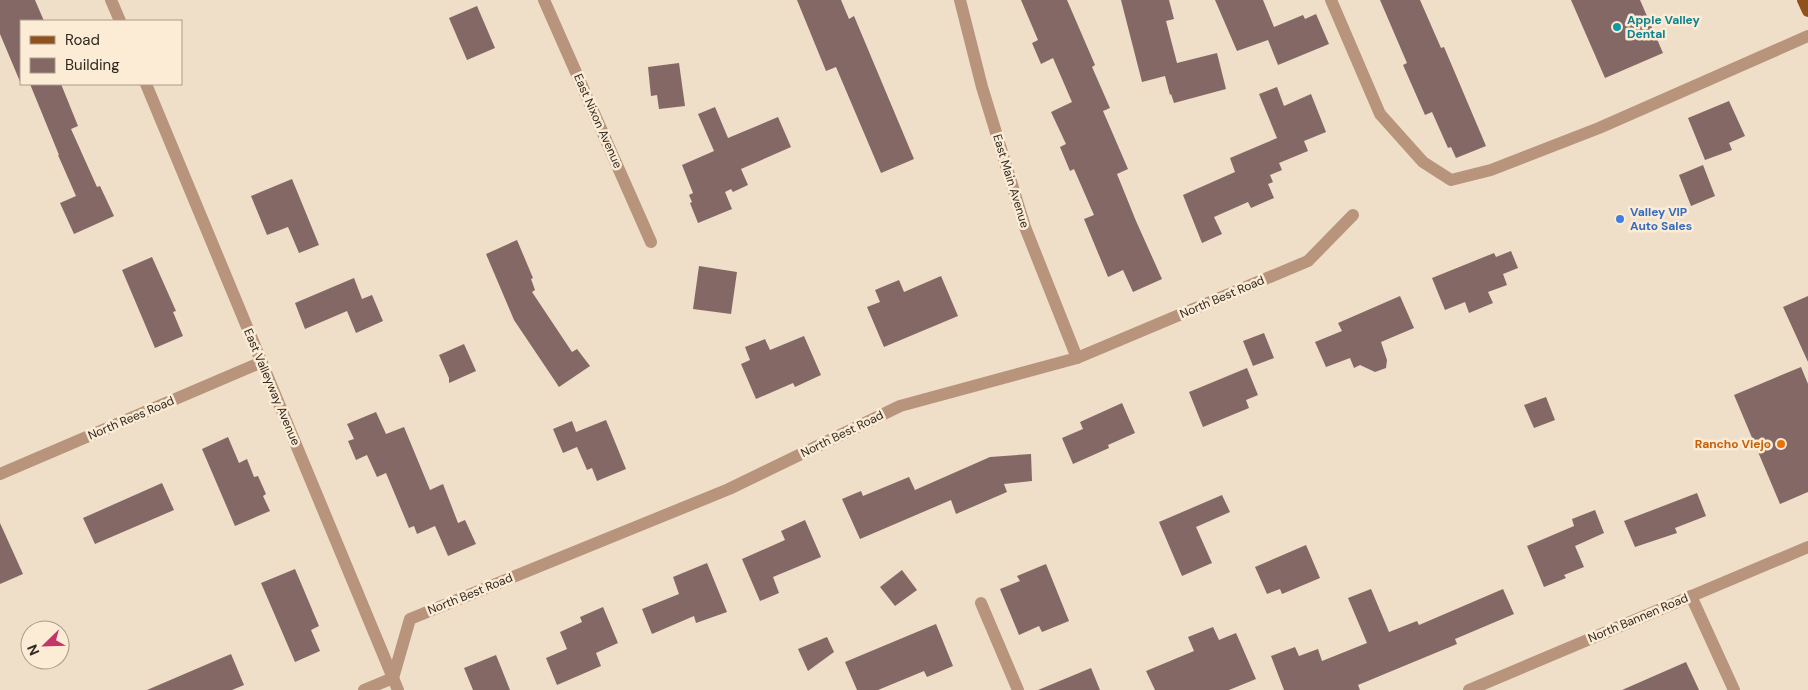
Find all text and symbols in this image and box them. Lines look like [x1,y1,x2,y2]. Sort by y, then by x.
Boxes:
place label: Apple Valley Dental [1627,12,1701,42]
legend [20,20,182,85]
marker: Apple Valley Dental [1611,21,1623,33]
text: Road [65,30,100,50]
text: Building [65,55,120,75]
street label: East Nixon Avenue [570,71,626,171]
street label: East Main Avenue [989,132,1033,230]
place label: Valley VIP Auto Sales [1630,204,1692,234]
marker: Valley VIP Auto Sales [1614,213,1626,225]
street label: North Best Road [1177,272,1267,322]
street label: East Valleyway Avenue [240,326,304,448]
street label: North Rees Road [85,393,177,443]
street label: North Best Road [798,407,886,461]
place label: Rancho Viejo [1695,436,1771,452]
marker: Rancho Viejo [1775,438,1787,450]
street label: North Best Road [425,570,515,618]
street label: North Bannen Road [1586,590,1690,646]
north arrow [20,620,70,670]
text: N [23,642,43,658]

